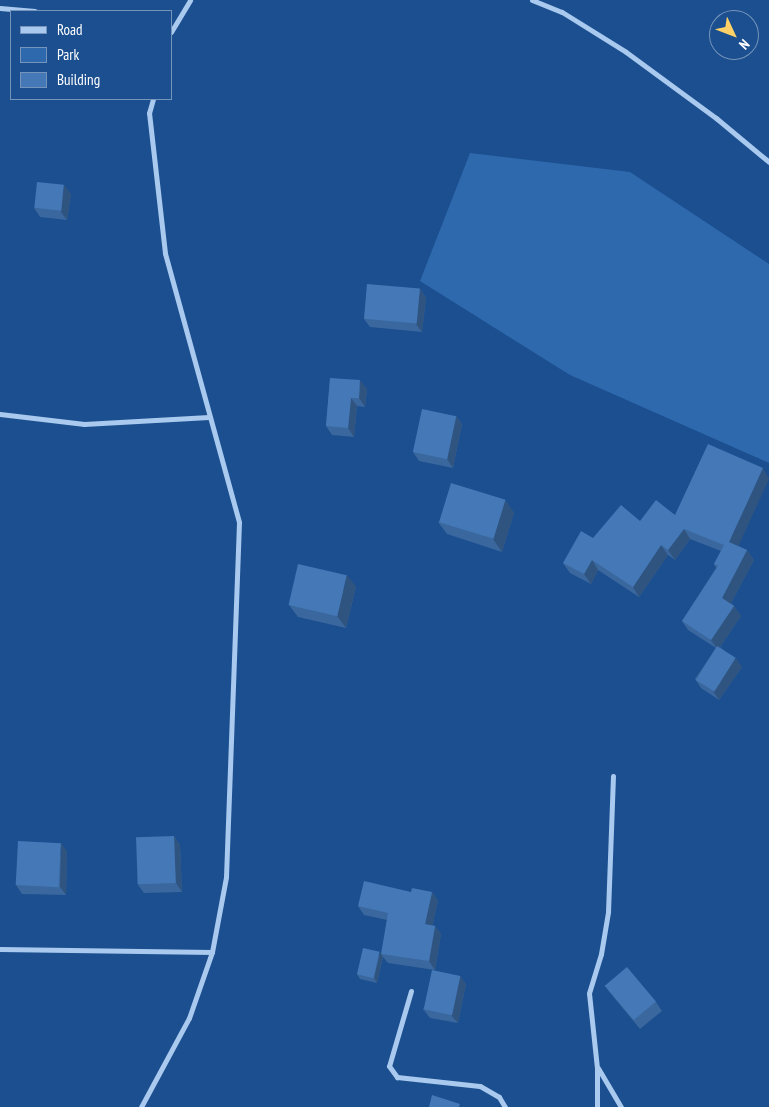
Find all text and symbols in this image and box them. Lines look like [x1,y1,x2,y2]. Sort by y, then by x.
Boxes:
legend [10,10,172,100]
north arrow [709,10,759,60]
text: Road [57,20,83,39]
text: N [735,36,753,53]
text: Park [57,45,79,64]
text: Building [57,70,100,89]

